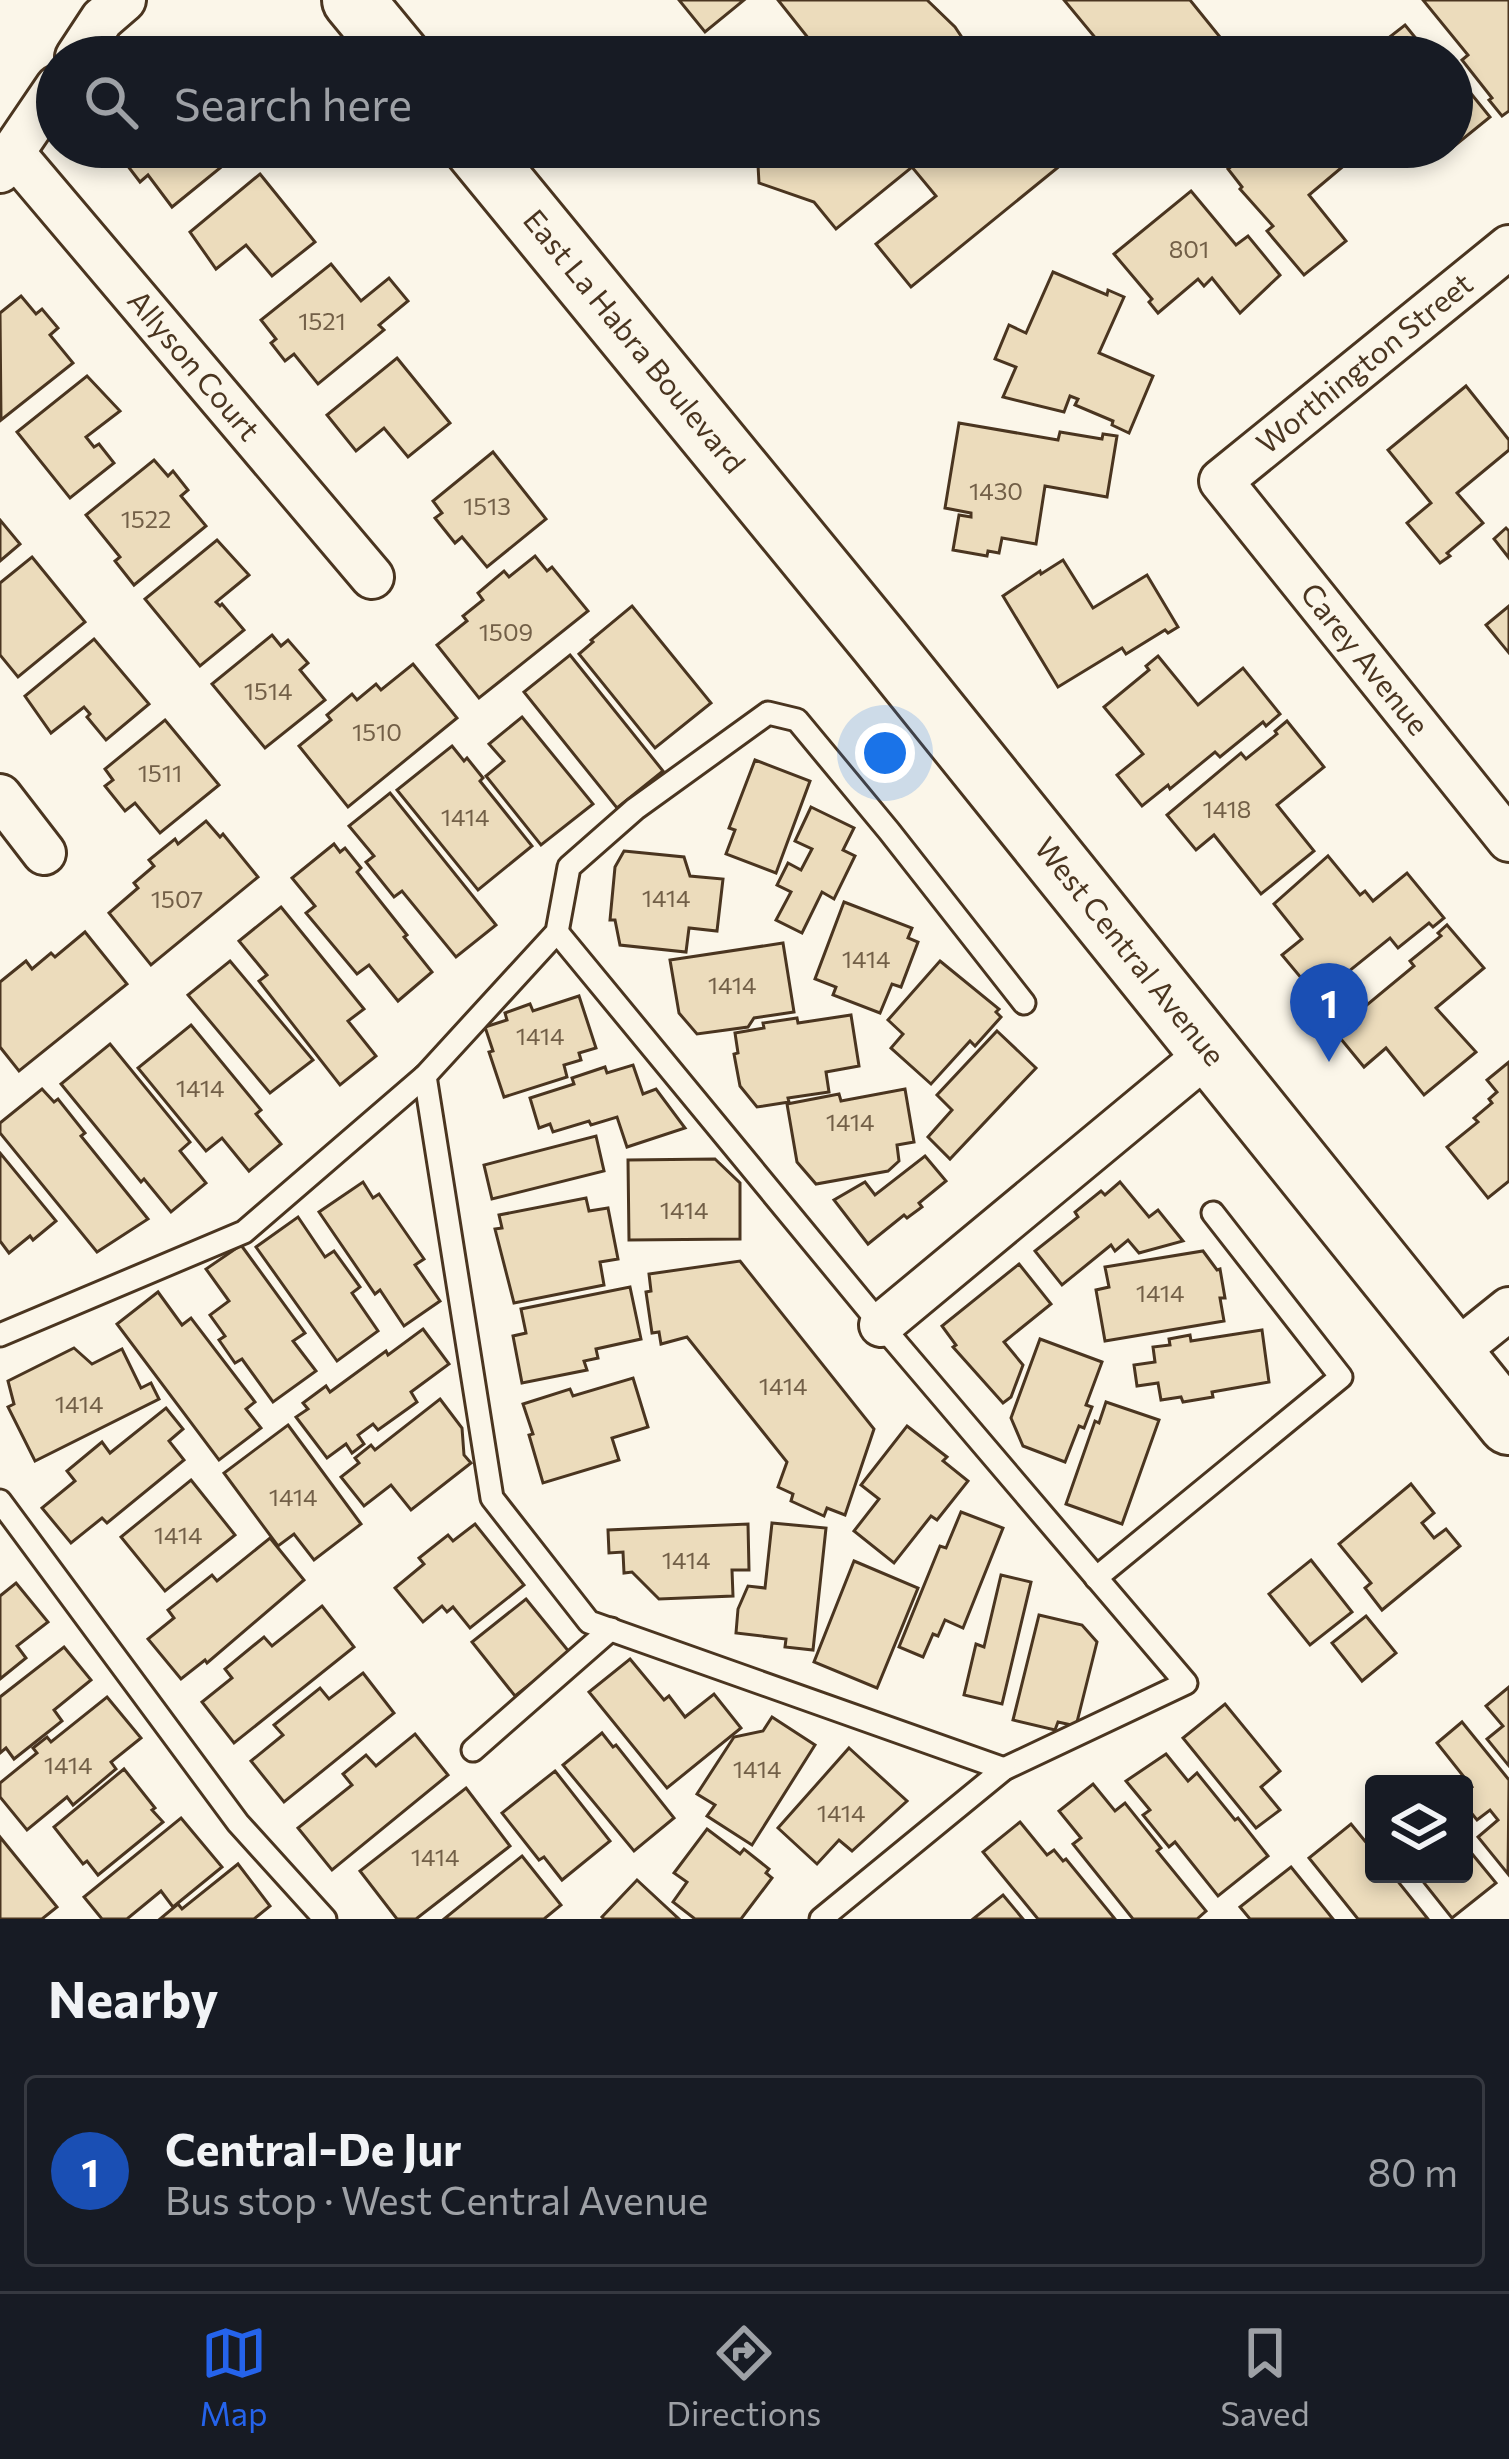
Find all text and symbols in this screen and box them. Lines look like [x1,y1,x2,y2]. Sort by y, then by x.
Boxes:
search box [36,36,1473,168]
icon: search [78,69,144,135]
text: Search here [174,75,412,130]
street label: East La Habra Boulevard [517,201,755,479]
house number: 801 [1169,234,1209,263]
street label: Worthington Street [1248,264,1479,460]
street label: Allyson Court [121,282,269,447]
house number: 1521 [298,306,346,335]
house number: 1430 [969,476,1023,505]
house number: 1513 [463,491,511,520]
house number: 1522 [121,504,171,533]
street label: Carey Avenue [1294,574,1438,742]
house number: 1509 [479,617,533,646]
house number: 1514 [244,676,292,705]
house number: 1510 [352,717,402,746]
your location [855,723,915,783]
house number: 1511 [138,758,182,787]
house number: 1418 [1203,794,1251,823]
house number: 1414 [441,802,489,831]
street label: West Central Avenue [1028,829,1234,1072]
house number: 1414 [642,883,690,912]
house number: 1507 [151,884,203,913]
house number: 1414 [842,944,890,973]
pin: 1 [1290,963,1368,1062]
house number: 1414 [708,970,756,999]
house number: 1414 [516,1021,564,1050]
house number: 1414 [176,1073,224,1102]
house number: 1414 [826,1107,874,1136]
house number: 1414 [660,1195,708,1224]
house number: 1414 [1136,1278,1184,1307]
house number: 1414 [759,1371,807,1400]
house number: 1414 [55,1389,103,1418]
house number: 1414 [269,1482,317,1511]
house number: 1414 [154,1520,202,1549]
house number: 1414 [662,1545,710,1574]
house number: 1414 [44,1750,92,1779]
house number: 1414 [733,1754,781,1783]
map controls [1365,1775,1473,1883]
button: layers [1365,1775,1473,1883]
house number: 1414 [817,1798,865,1827]
house number: 1414 [411,1842,459,1871]
text: Nearby [48,1966,218,2029]
text: Central-De Jur [165,2120,462,2175]
text: 1 [81,2147,99,2195]
text: 80 m [1367,2147,1458,2195]
text: Bus stop · West Central Avenue [165,2175,708,2223]
tab: Map [200,2320,268,2433]
tab: Directions [667,2320,821,2433]
tab: Saved [1220,2320,1309,2433]

